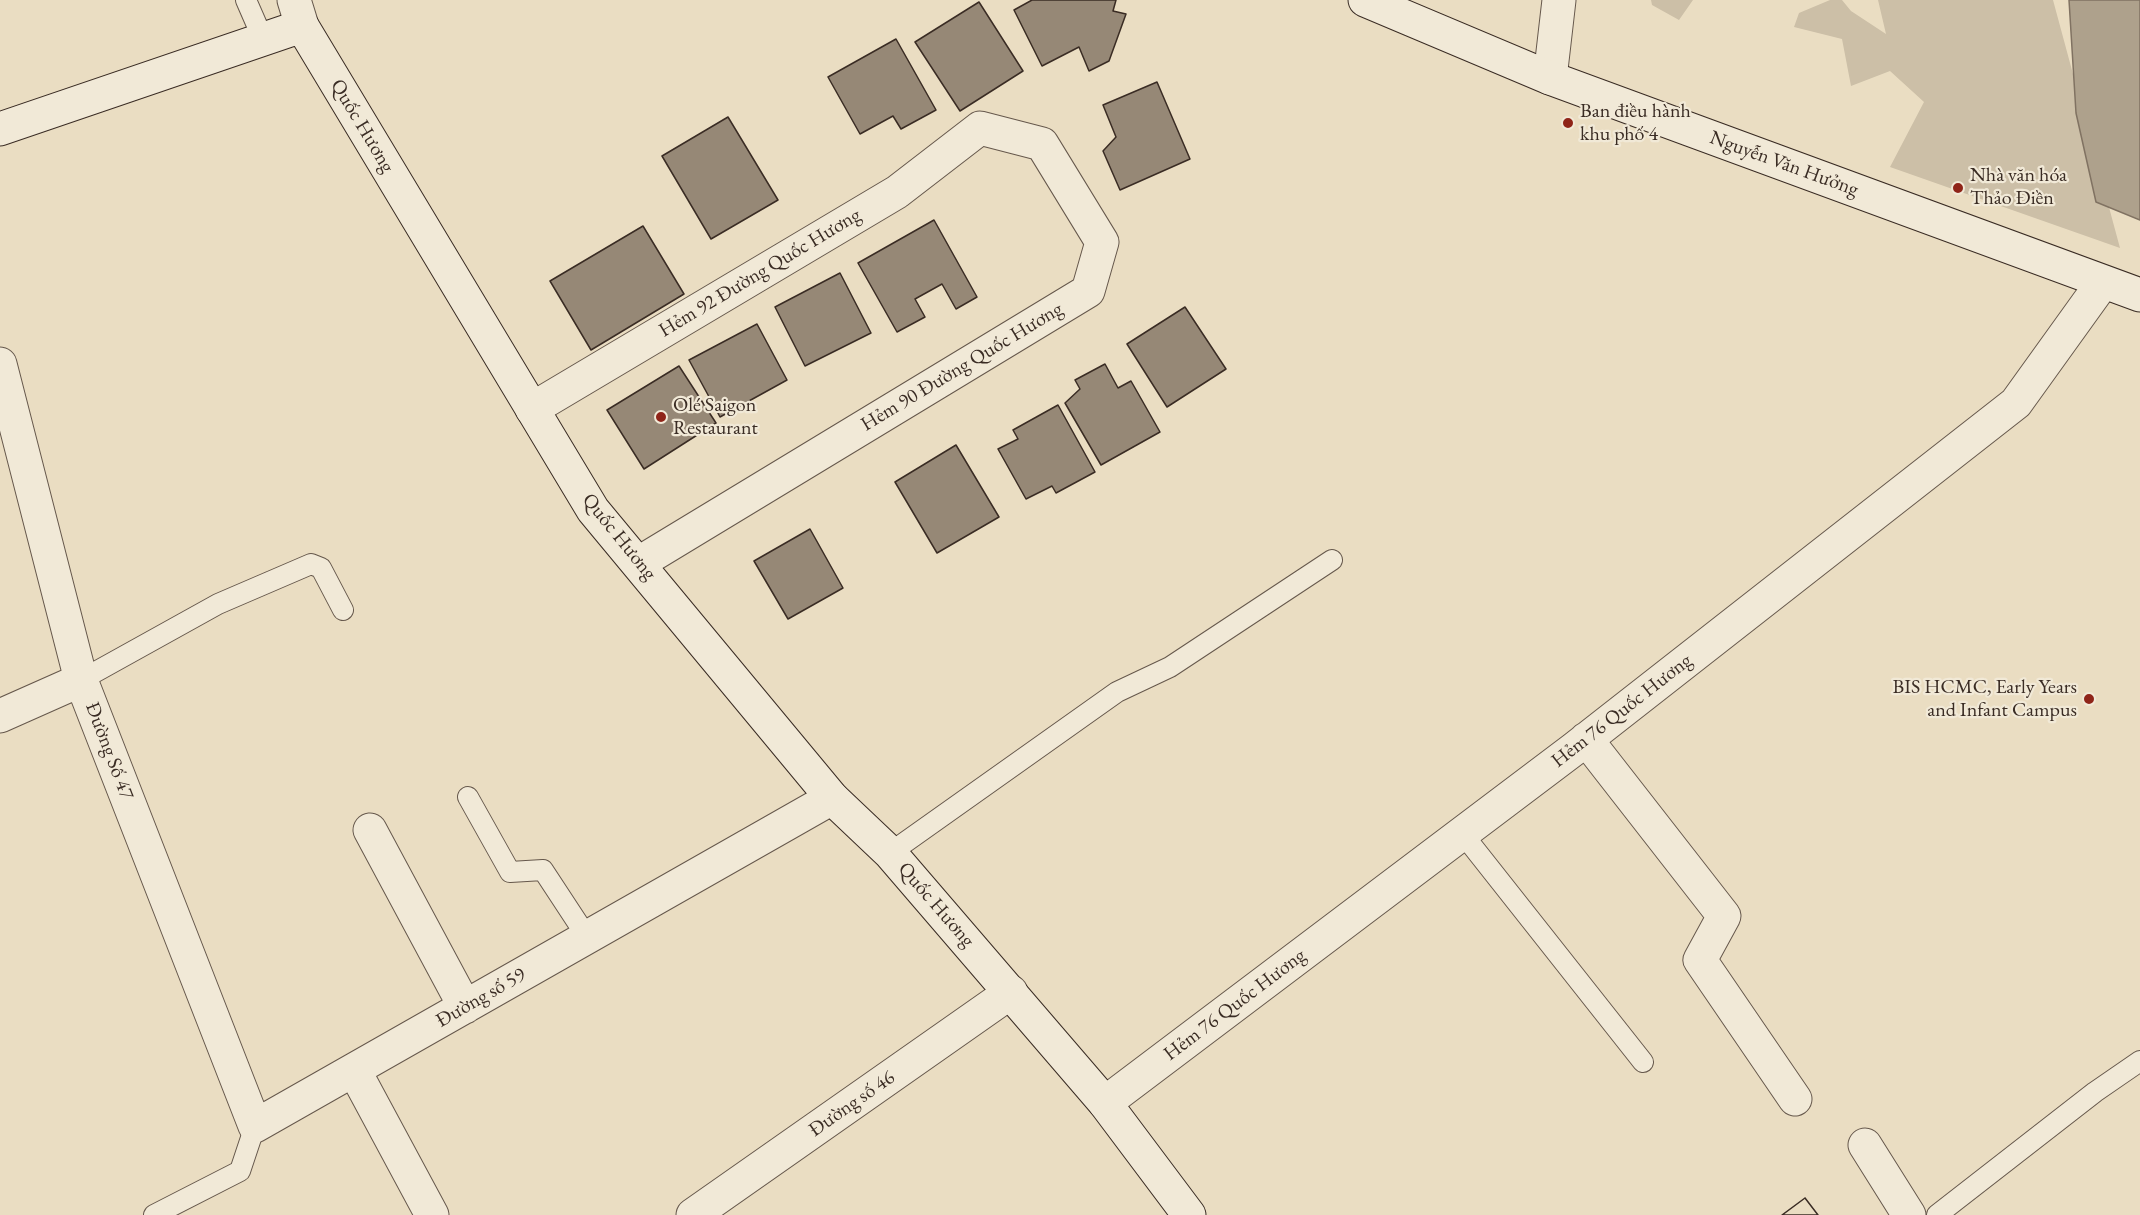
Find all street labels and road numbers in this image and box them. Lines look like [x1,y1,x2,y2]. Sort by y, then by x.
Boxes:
street label: Quốc Hương [325,75,399,177]
street label: Nguyễn Văn Hưởng [1706,126,1862,202]
street label: Hẻm 92 Đường Quốc Hương [655,203,865,343]
street label: Hẻm 90 Đường Quốc Hương [857,297,1067,437]
street label: Quốc Hương [577,489,661,585]
street label: Hẻm 76 Quốc Hương [1547,649,1697,773]
street label: Đường Số 47 [80,699,138,803]
street label: Quốc Hương [893,858,979,952]
street label: Hẻm 76 Quốc Hương [1159,944,1311,1066]
street label: Đường số 59 [432,963,530,1033]
street label: Đường số 46 [804,1066,900,1142]

